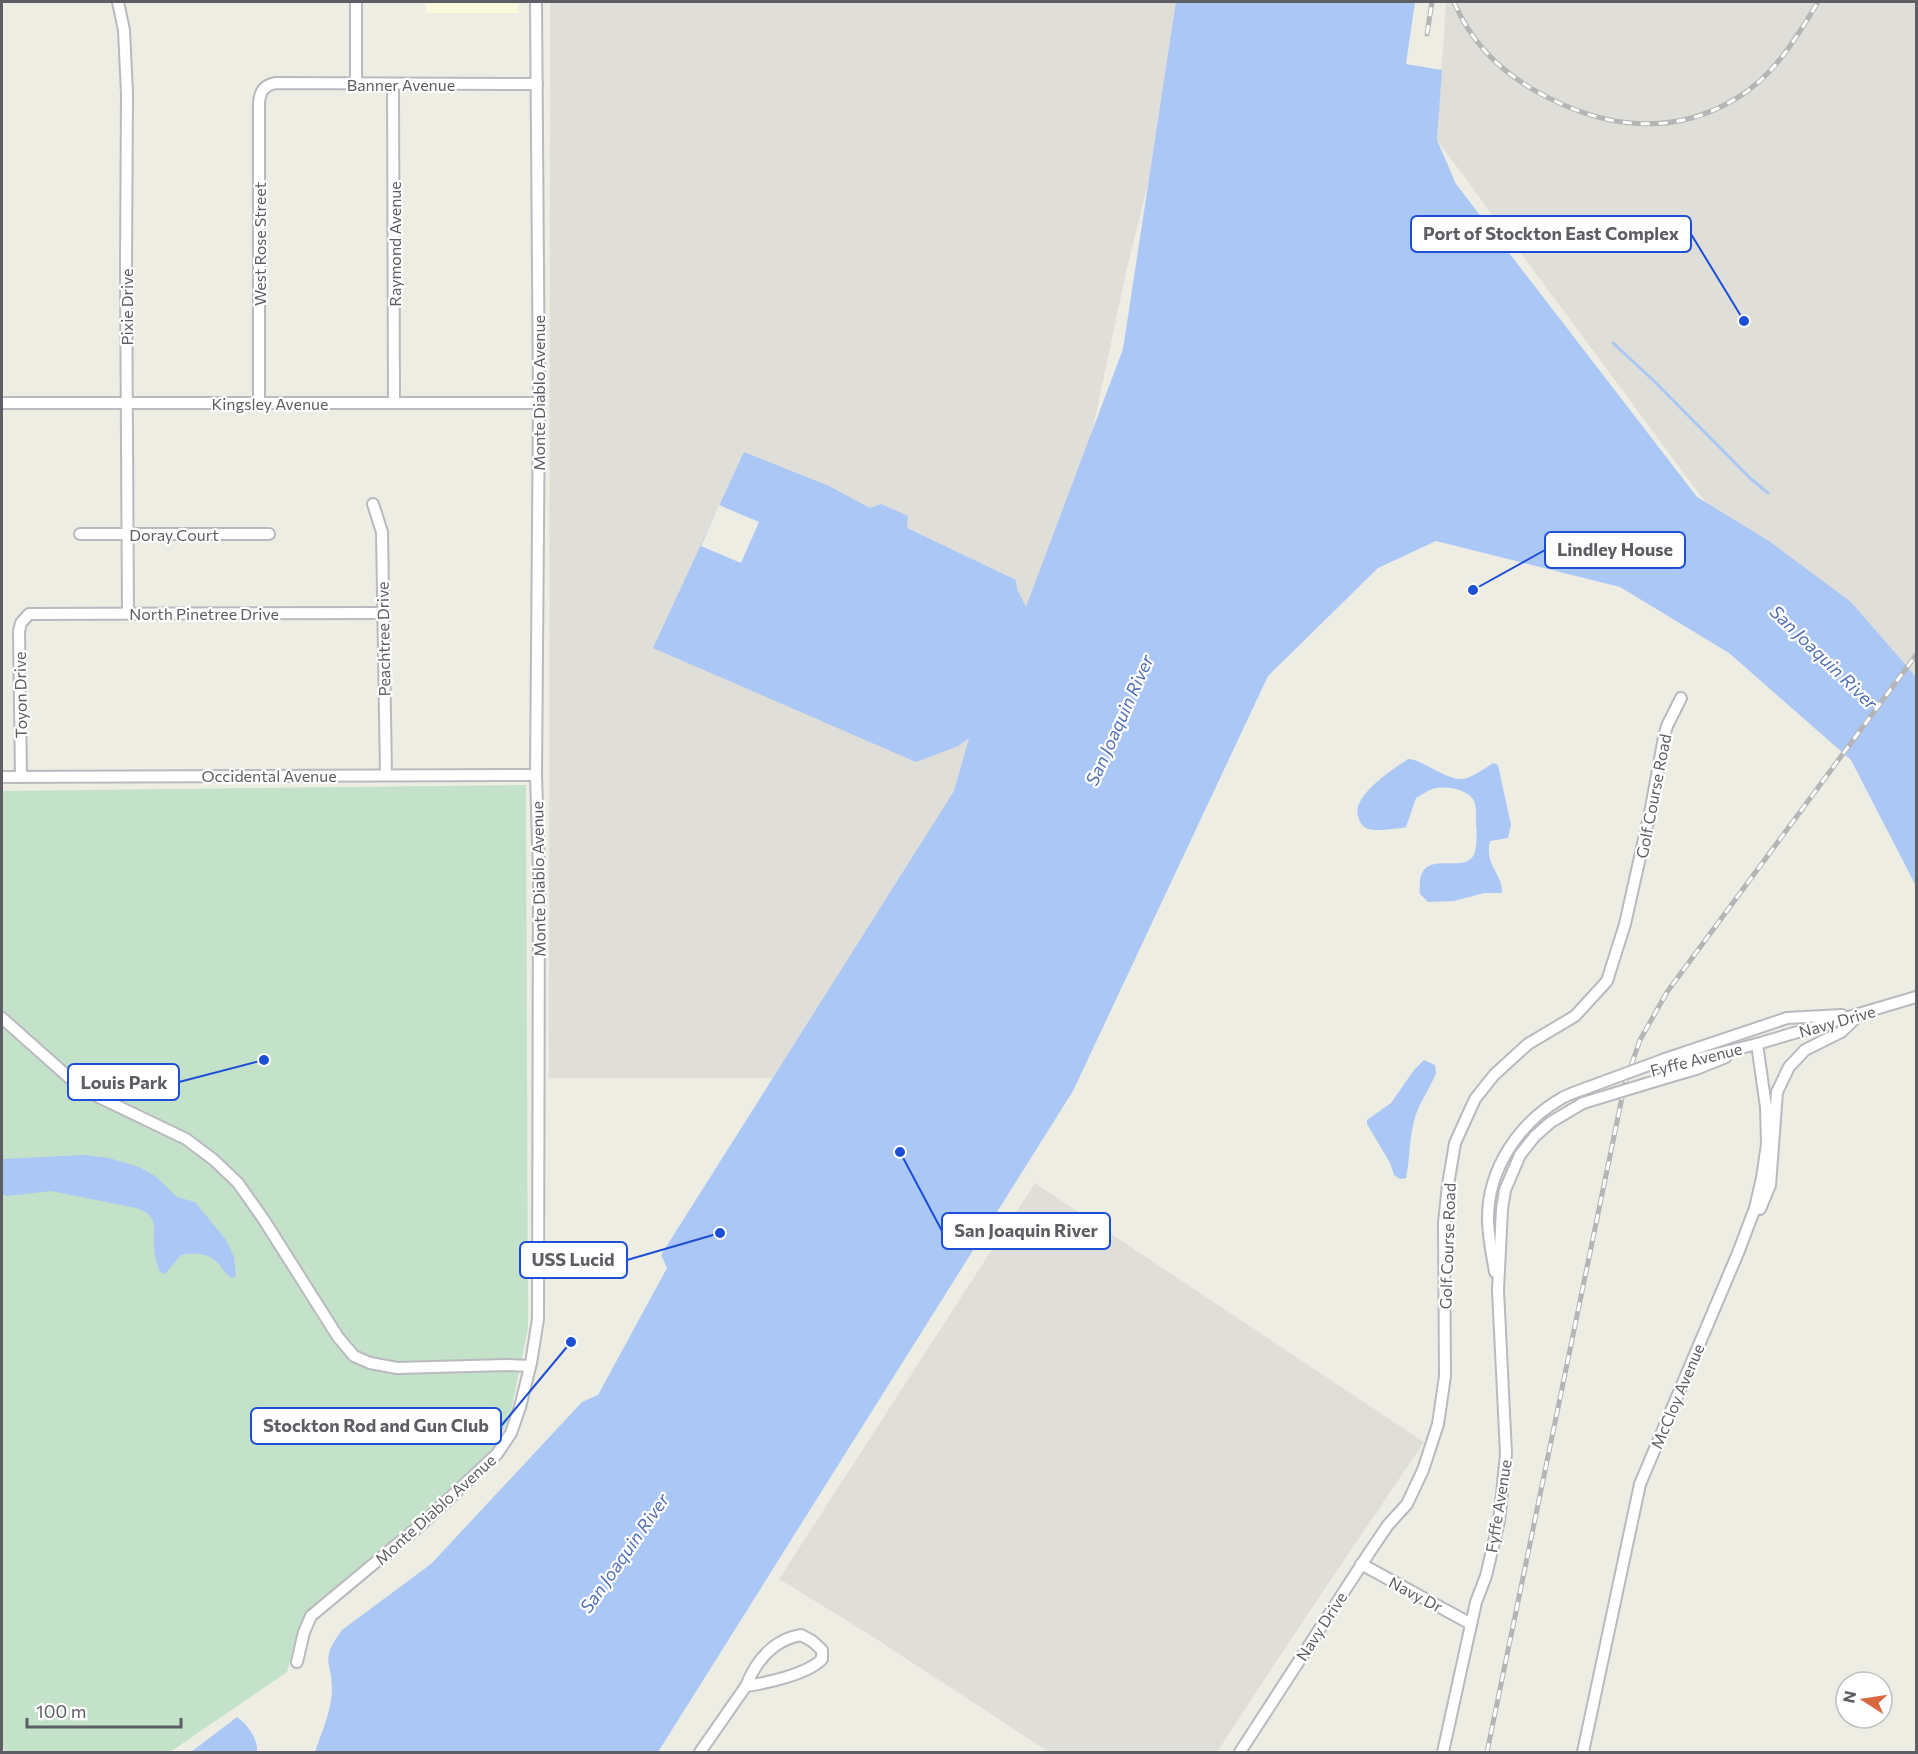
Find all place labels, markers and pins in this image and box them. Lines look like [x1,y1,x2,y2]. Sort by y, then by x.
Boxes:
callout: Port of Stockton East Complex [1411,216,1691,252]
callout: Lindley House [1545,532,1685,568]
callout: Louis Park [68,1064,179,1100]
callout: San Joaquin River [942,1213,1110,1249]
callout: USS Lucid [520,1242,627,1278]
callout: Stockton Rod and Gun Club [251,1408,501,1444]

